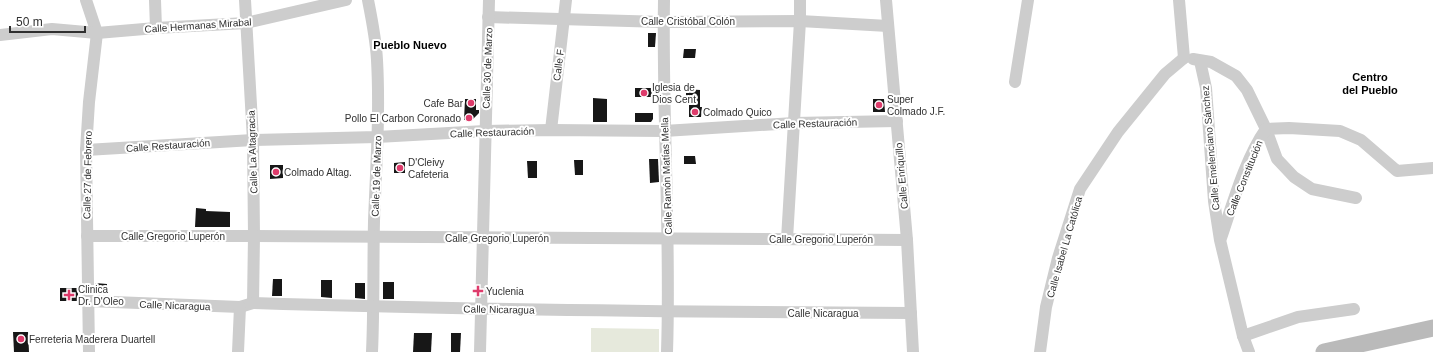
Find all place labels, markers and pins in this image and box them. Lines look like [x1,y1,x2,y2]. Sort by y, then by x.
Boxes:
place label: Iglesia de Dios Cent [652,82,696,105]
marker: Iglesia de Dios Cent [639,88,649,98]
place label: Super Colmado J.F. [887,94,945,117]
place label: Cafe Bar [424,98,464,109]
marker: Cafe Bar [466,98,476,108]
marker: Super Colmado J.F. [874,100,884,110]
marker: Colmado Quico [690,107,700,117]
place label: Colmado Quico [703,107,772,118]
place label: Pollo El Carbon Coronado [345,113,461,124]
marker: Pollo El Carbon Coronado [464,113,474,123]
place label: D'Cleivy Cafeteria [408,157,449,180]
marker: D'Cleivy Cafeteria [395,163,405,173]
marker: Colmado Altag. [271,167,281,177]
place label: Colmado Altag. [284,167,352,178]
place label: Clinica Dr. D'Oleo [78,284,124,307]
marker: Yuclenia [473,286,483,296]
place label: Yuclenia [486,286,524,297]
marker: Clinica Dr. D'Oleo [63,289,75,301]
marker: Ferreteria Maderera Duartell [16,334,26,344]
place label: Ferreteria Maderera Duartell [29,334,155,345]

